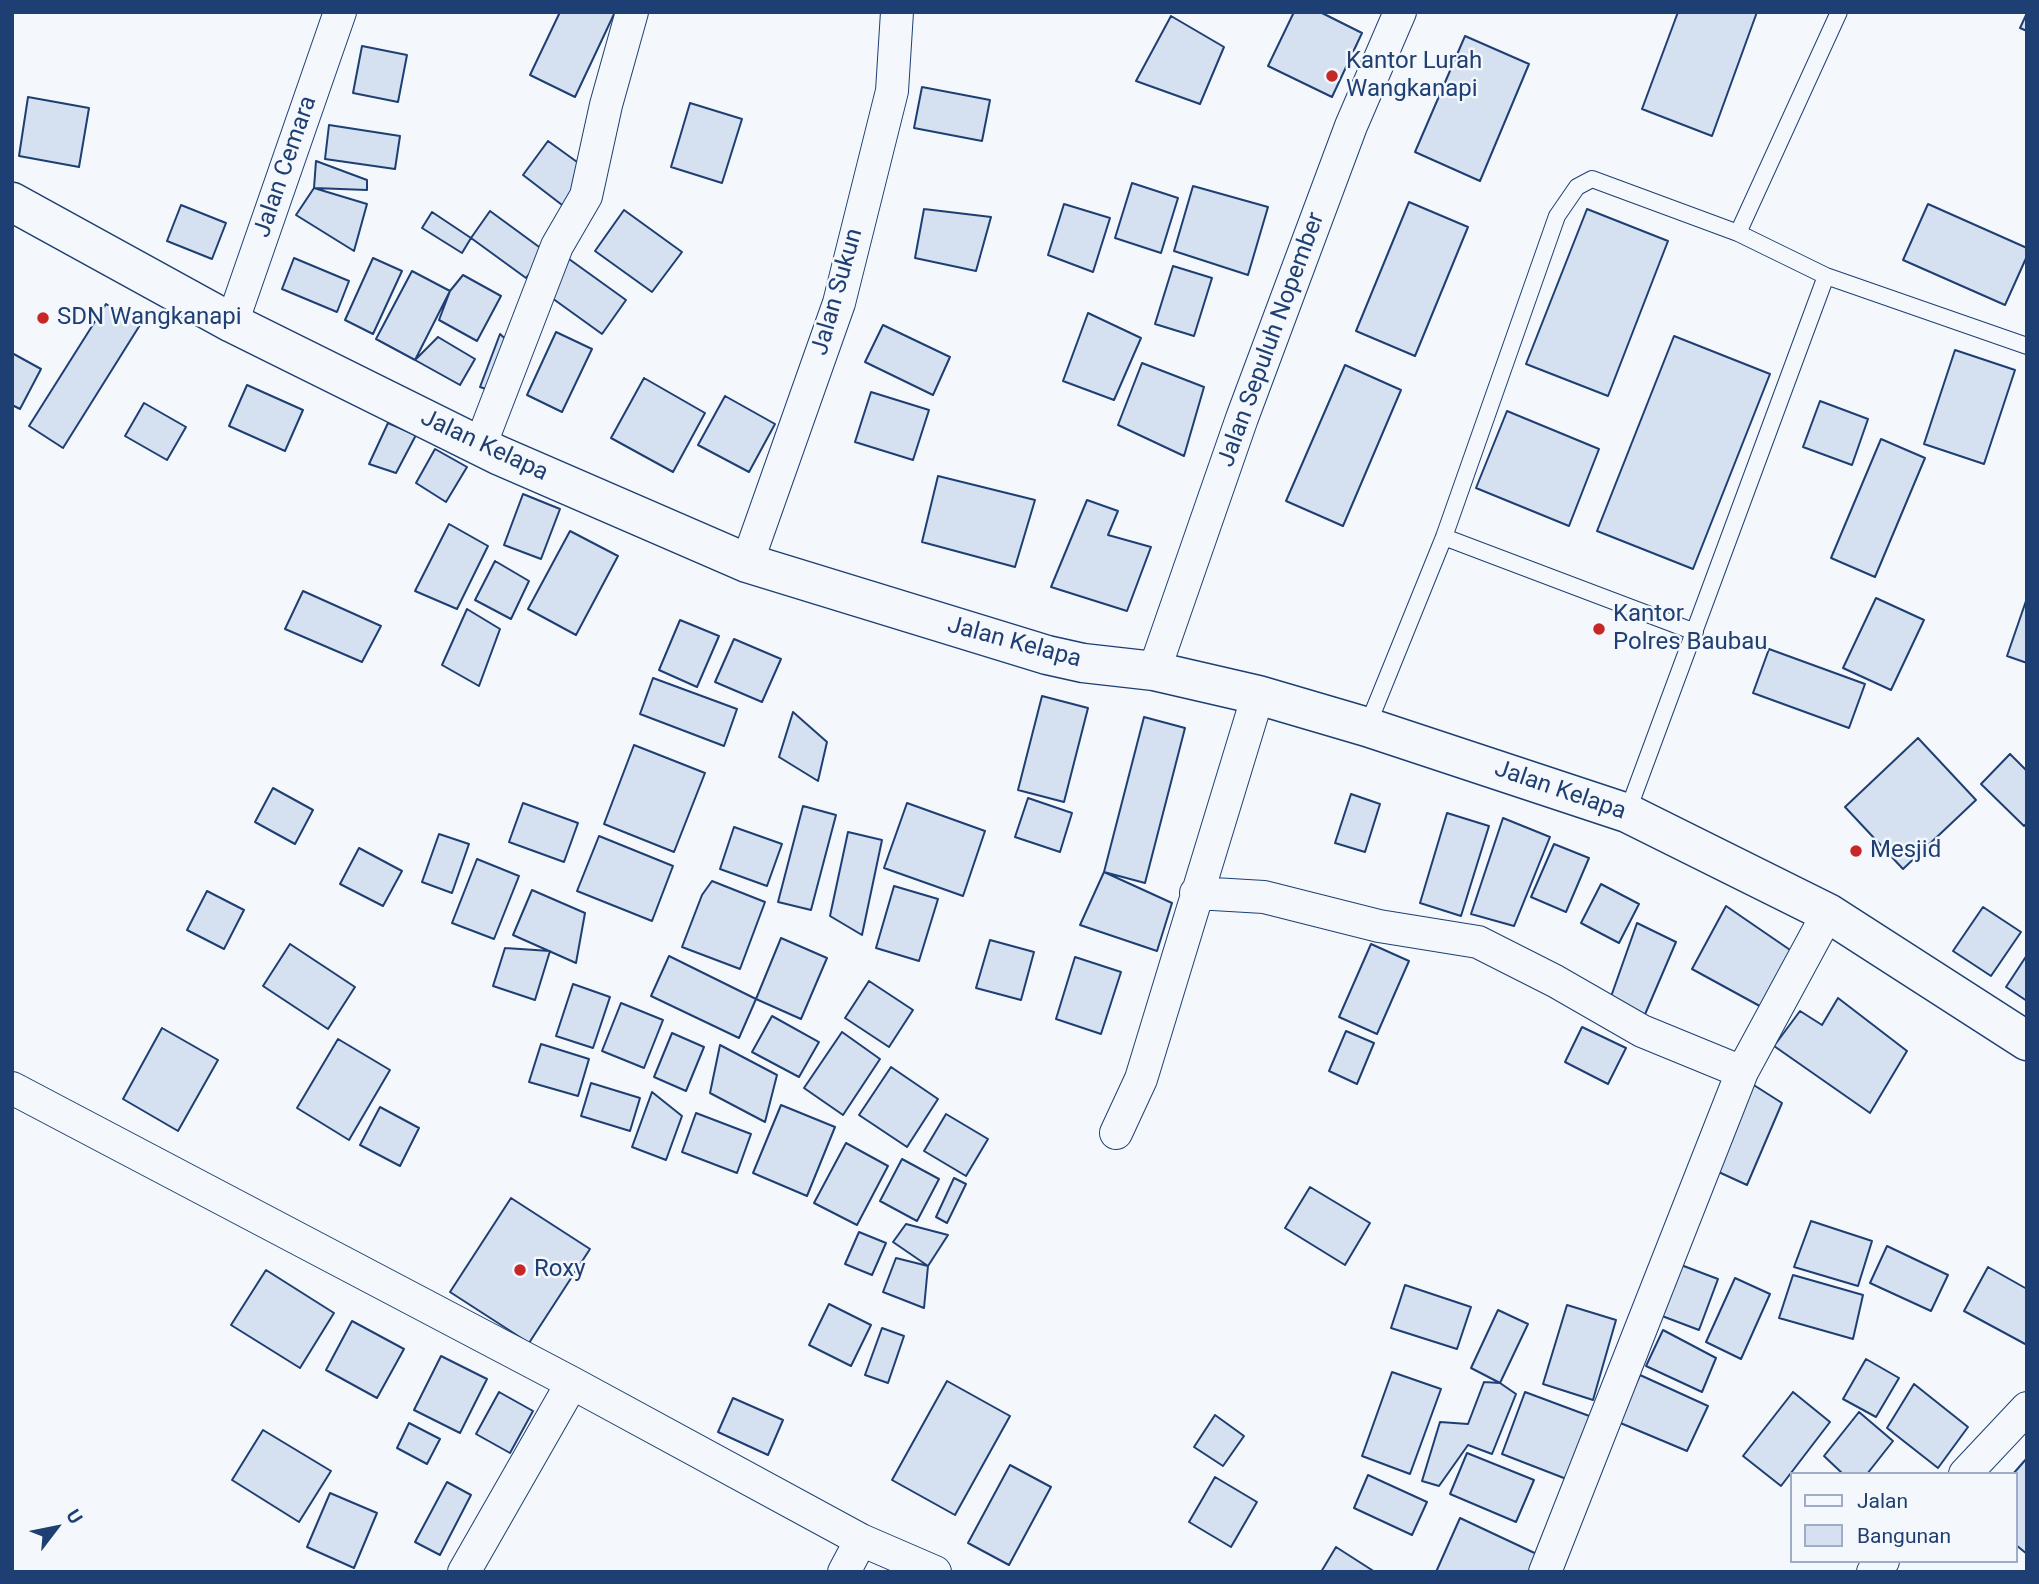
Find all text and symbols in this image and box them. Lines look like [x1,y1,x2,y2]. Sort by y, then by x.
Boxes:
place label: Kantor Lurah Wangkanapi [1346,48,1482,104]
marker: Kantor Lurah Wangkanapi [1324,68,1340,84]
street label: Jalan Cemara [248,93,324,241]
street label: Jalan Sepuluh Nopember [1213,209,1331,471]
street label: Jalan Sukun [806,225,870,359]
place label: SDN Wangkanapi [57,304,242,332]
marker: SDN Wangkanapi [35,310,51,326]
street label: Jalan Kelapa [416,404,552,488]
place label: Kantor Polres Baubau [1613,601,1767,657]
street label: Jalan Kelapa [944,611,1084,675]
marker: Kantor Polres Baubau [1591,621,1607,637]
street label: Jalan Kelapa [1490,755,1630,827]
place label: Mesjid [1870,837,1941,865]
marker: Mesjid [1848,843,1864,859]
place label: Roxy [534,1256,585,1284]
marker: Roxy [512,1262,528,1278]
legend [1790,1472,2018,1563]
text: Jalan [1857,1489,1908,1513]
north arrow [21,1493,91,1563]
text: U [61,1505,87,1528]
text: Bangunan [1857,1524,1951,1548]

